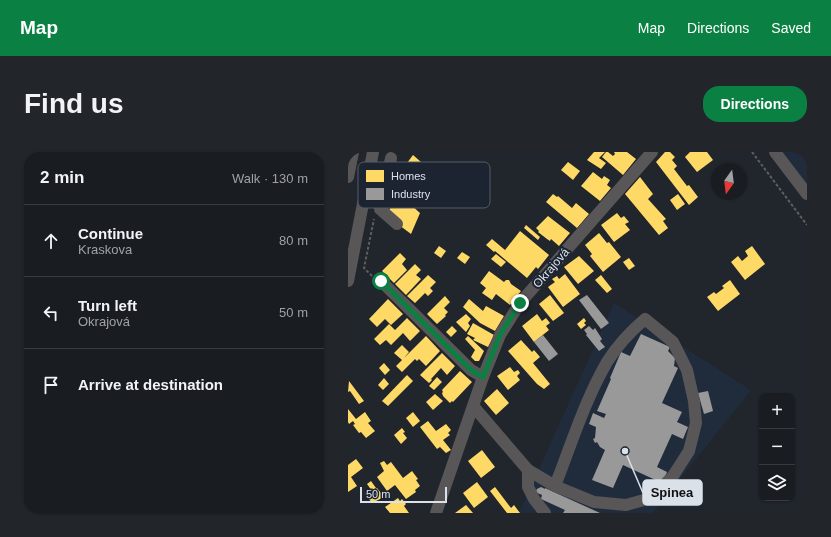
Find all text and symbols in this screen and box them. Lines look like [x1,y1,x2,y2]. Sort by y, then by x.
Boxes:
text: Map [20,17,58,38]
text: Map [638,20,665,36]
text: Directions [687,20,749,36]
text: Saved [771,20,811,36]
button: Directions [703,86,807,122]
text: Find us [24,88,124,119]
legend [358,162,490,208]
north arrow [711,164,747,200]
text: 2 min [40,168,84,187]
text: Homes [391,170,426,182]
text: Walk · 130 m [232,171,308,186]
text: Industry [391,188,431,200]
text: Continue [78,225,143,242]
icon: ahead [40,230,62,252]
text: 80 m [279,233,308,248]
text: Kraskova [78,242,132,257]
street label: Okrajová [530,245,572,291]
route start [372,272,390,290]
route end [511,294,529,312]
text: Turn left [78,297,137,314]
icon: left [40,302,62,324]
text: 50 m [279,305,308,320]
text: Okrajová [78,314,130,329]
icon: arrive [40,374,62,396]
text: Arrive at destination [78,376,223,393]
map controls [759,393,795,501]
button: + [759,393,795,429]
button: − [759,429,795,465]
button: layers [759,465,795,501]
callout: Spinea [643,480,702,505]
scale bar [360,485,447,504]
text: Spinea [651,485,694,500]
text: 50 m [366,488,390,500]

